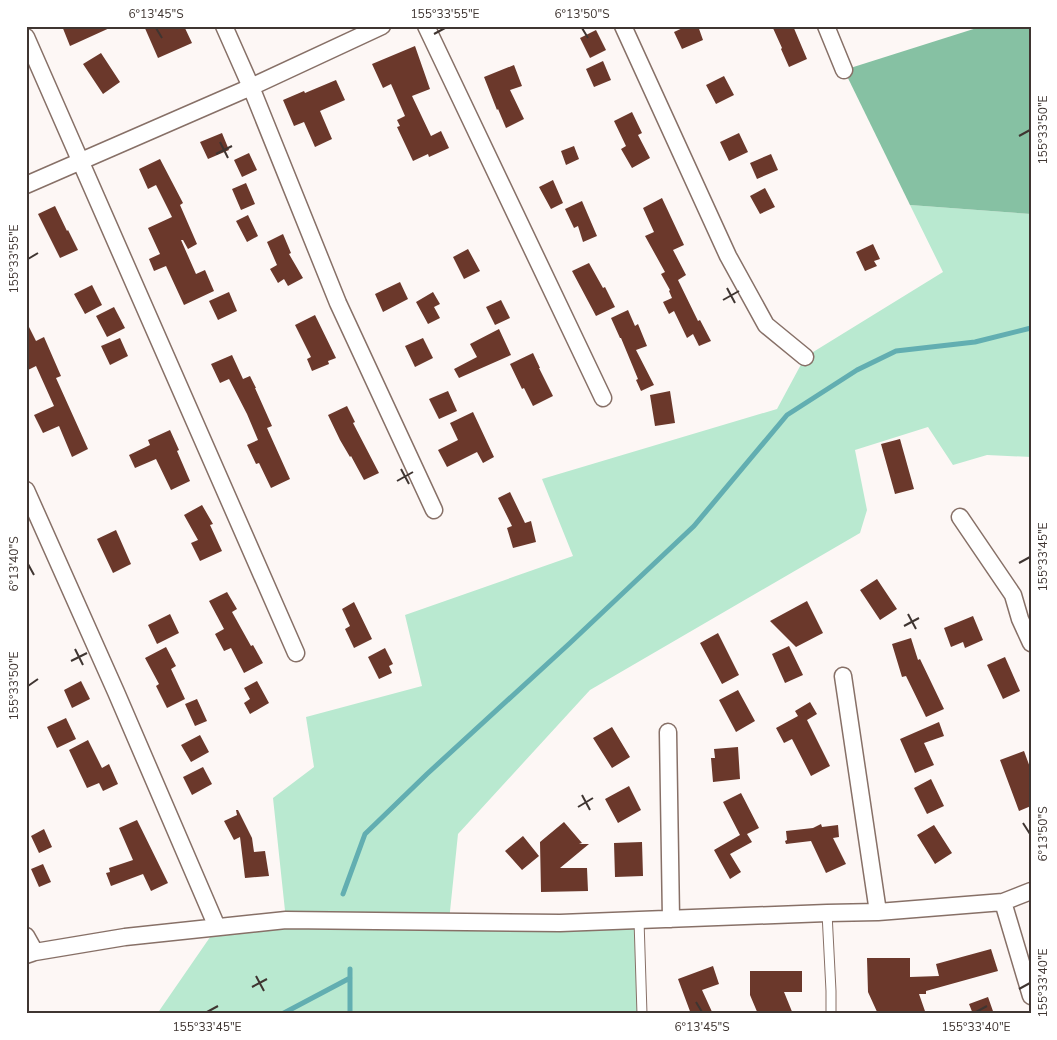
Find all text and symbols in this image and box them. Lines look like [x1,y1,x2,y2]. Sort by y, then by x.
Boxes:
text: 6°13'45"S [128,6,184,22]
text: 155°33'55"E [410,6,480,22]
text: 6°13'50"S [554,6,610,22]
text: 155°33'50"E [1035,95,1051,165]
text: 155°33'55"E [6,224,22,294]
text: 155°33'45"E [1035,522,1051,592]
text: 6°13'40"S [6,536,22,592]
text: 155°33'50"E [6,651,22,721]
text: 6°13'50"S [1035,806,1051,862]
text: 155°33'40"E [1035,948,1051,1018]
text: 155°33'45"E [172,1019,242,1035]
text: 6°13'45"S [674,1019,730,1035]
text: 155°33'40"E [941,1019,1011,1035]

